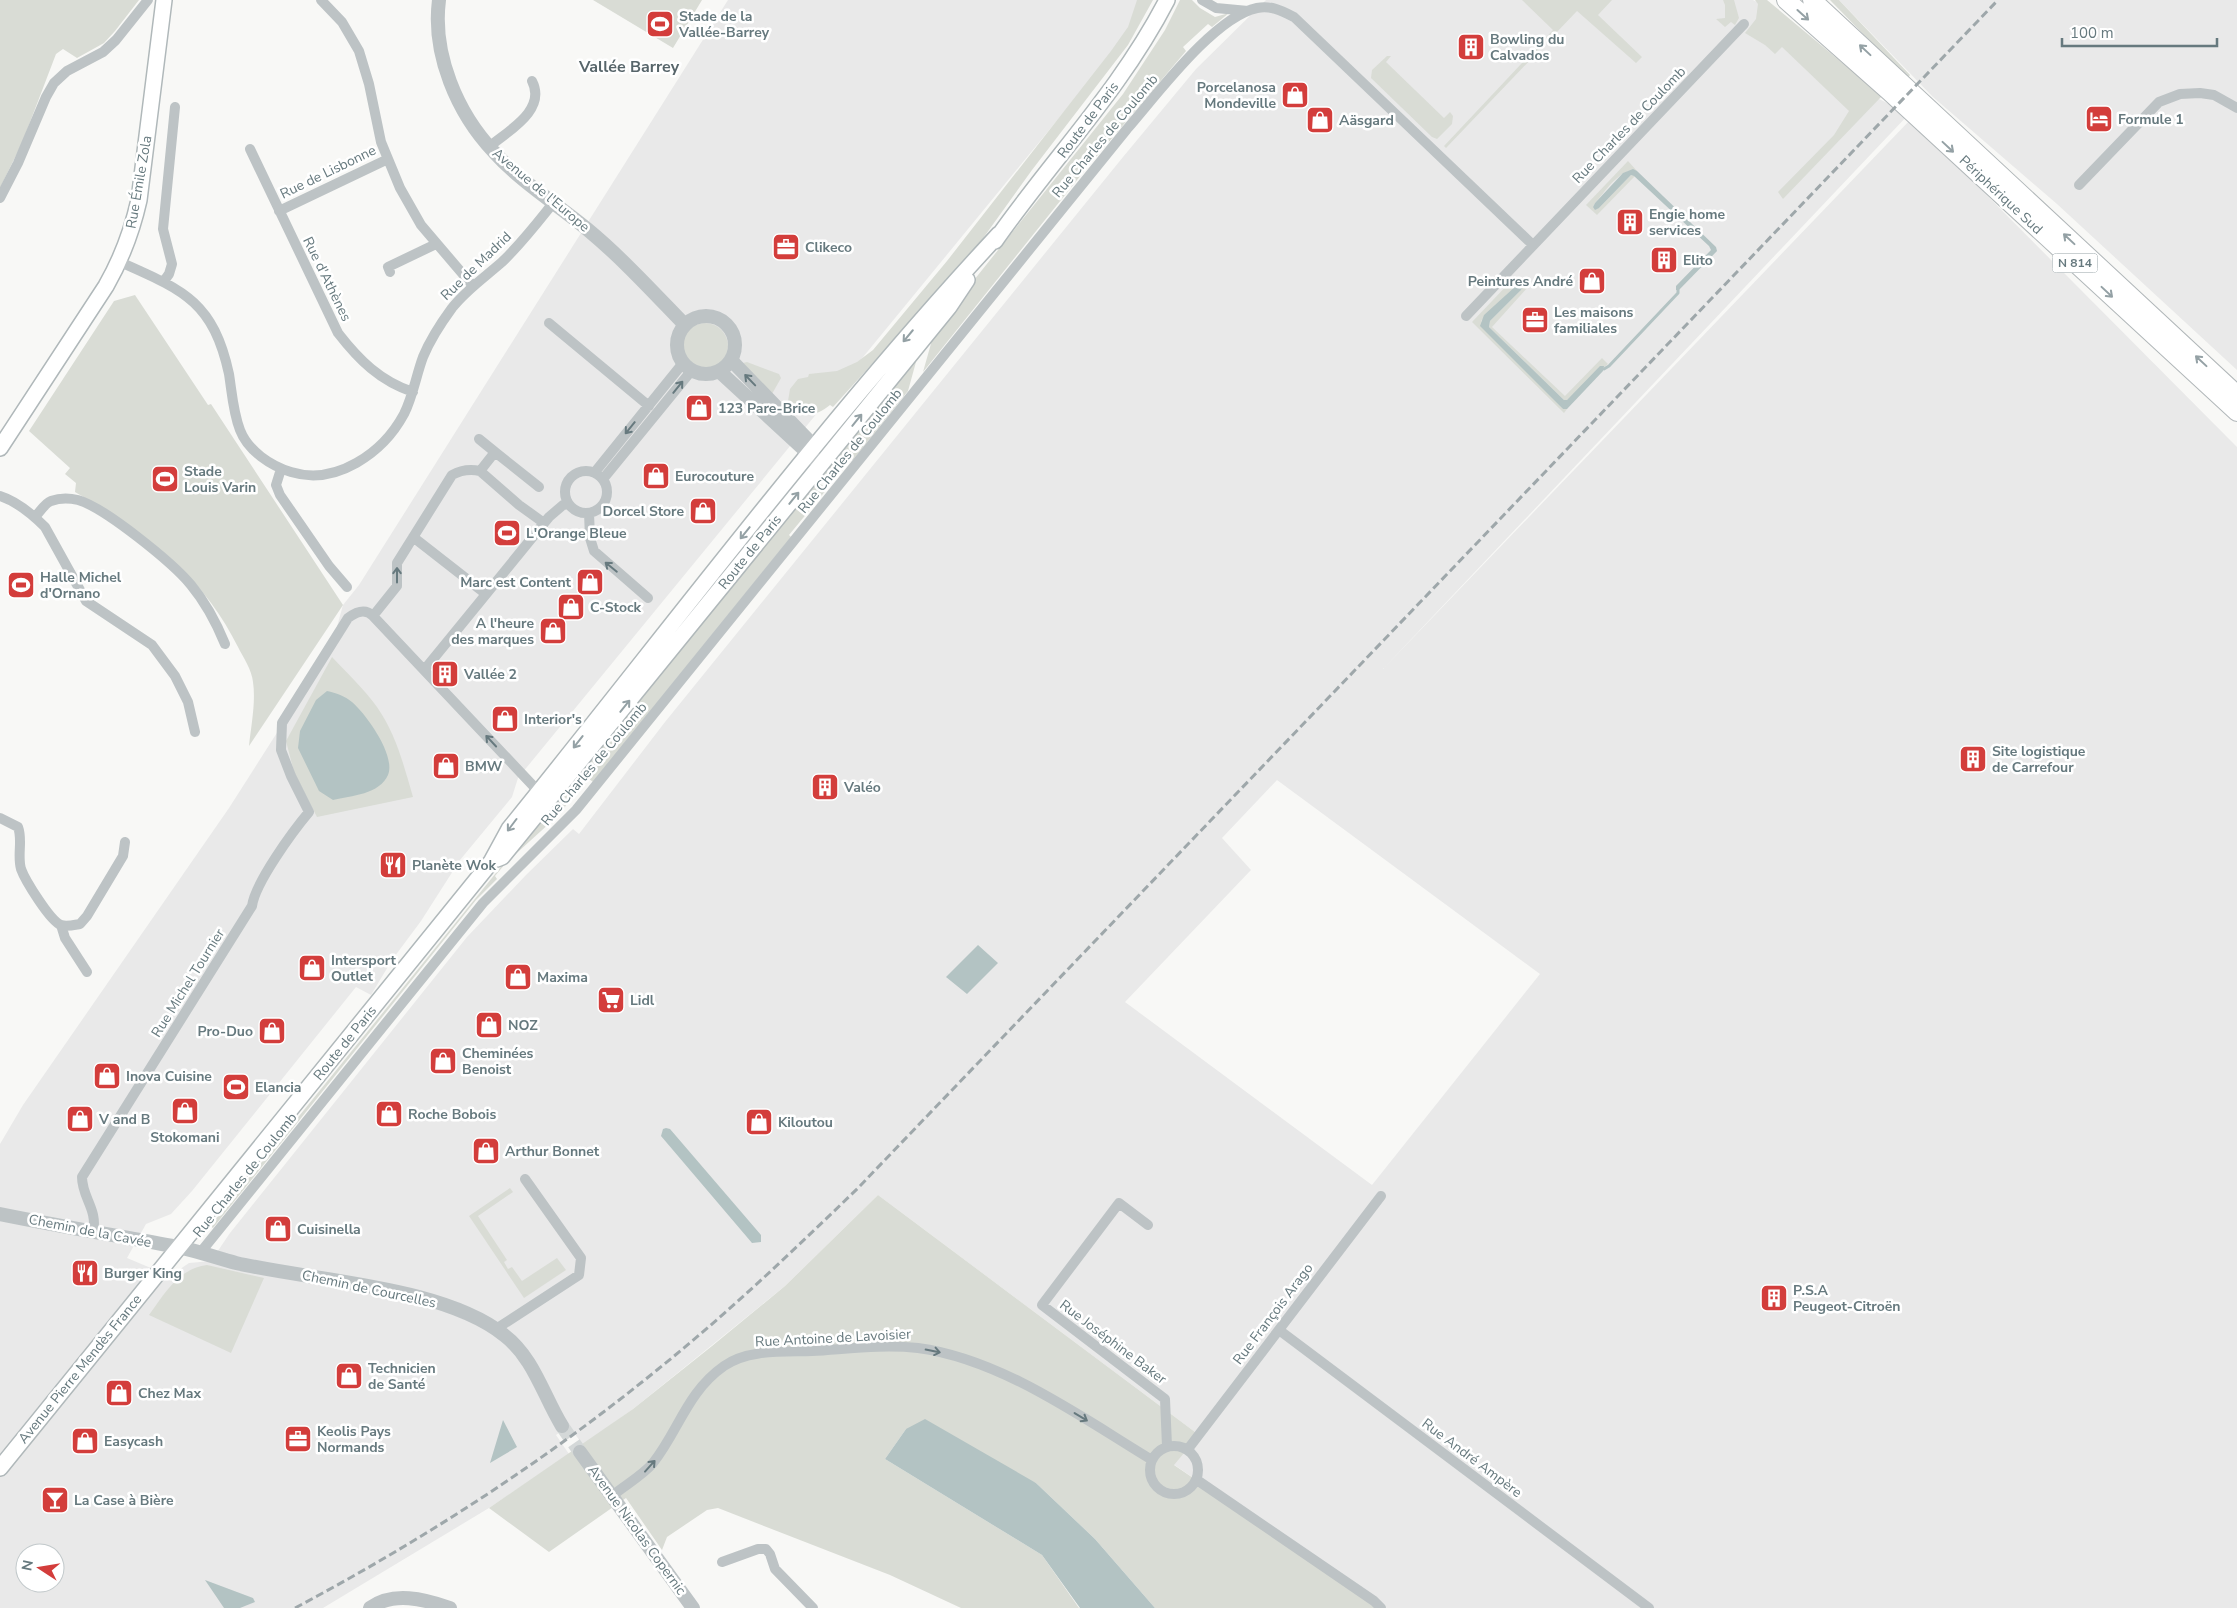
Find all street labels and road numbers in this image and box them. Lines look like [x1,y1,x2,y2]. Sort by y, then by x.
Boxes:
street label: Rue Charles de Coulomb [1568,62,1690,188]
street label: Rue Charles de Coulomb [1048,70,1162,202]
street label: Route de Paris [1053,78,1123,162]
street label: Rue Émile Zola [121,134,157,230]
street label: Rue de Lisbonne [277,141,379,203]
street label: Avenue de l'Europe [488,144,594,236]
street label: Périphérique Sud [1955,151,2047,239]
street label: Rue de Madrid [437,227,515,305]
street label: Rue d'Athènes [298,233,356,325]
road number: N 814 [2052,254,2098,272]
street label: Rue Charles de Coulomb [794,385,906,517]
street label: Route de Paris [714,511,786,593]
street label: Rue Charles de Coulomb [537,698,651,830]
street label: Rue Michel Tournier [147,925,229,1041]
street label: Route de Paris [309,1002,381,1084]
street label: Rue Charles de Coulomb [189,1109,301,1241]
street label: Chemin de la Cavée [27,1210,153,1252]
street label: Rue François Arago [1229,1259,1318,1369]
street label: Chemin de Courcelles [300,1266,438,1313]
street label: Avenue Pierre Mendès France [14,1290,146,1448]
street label: Rue Joséphine Baker [1056,1296,1170,1388]
street label: Rue Antoine de Lavoisier [755,1324,911,1352]
street label: Rue André Ampère [1418,1414,1526,1502]
street label: Avenue Nicolas Copernic [583,1461,691,1599]

